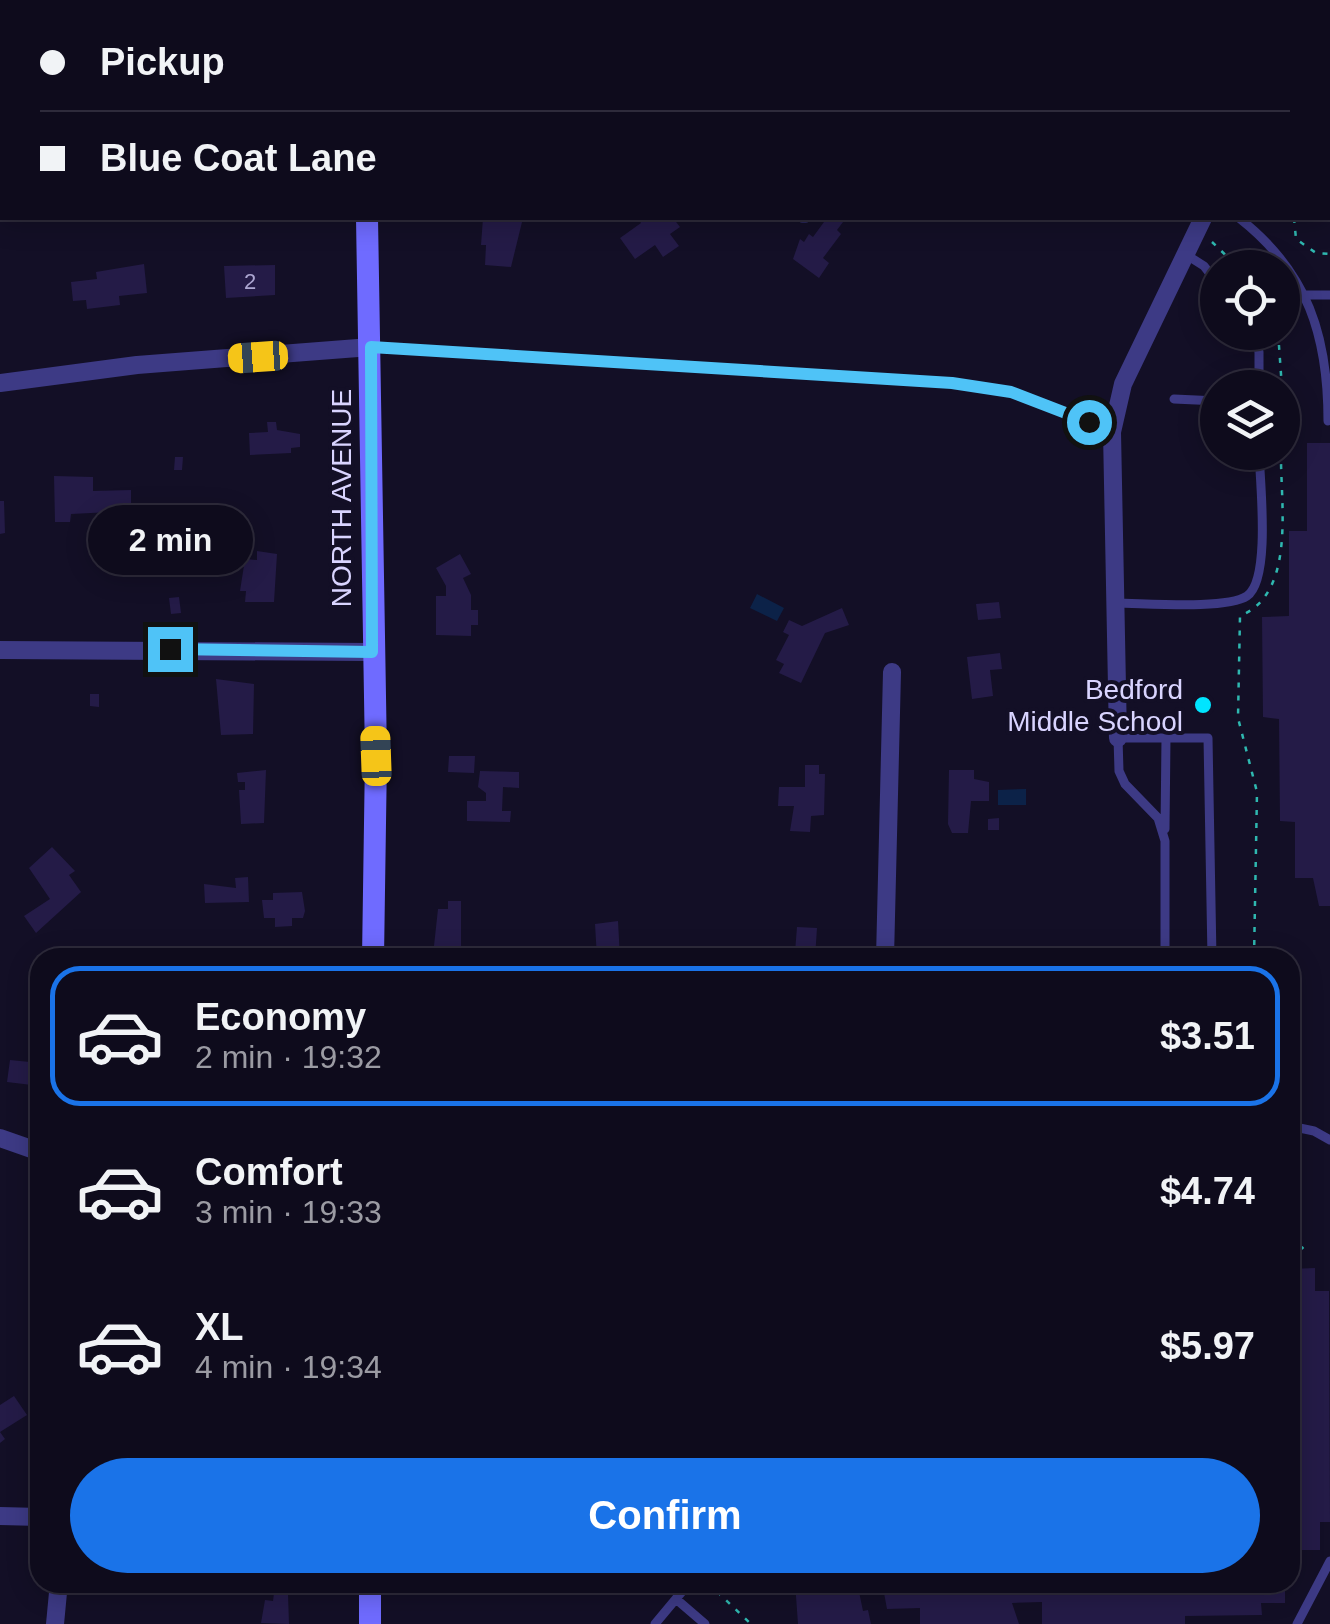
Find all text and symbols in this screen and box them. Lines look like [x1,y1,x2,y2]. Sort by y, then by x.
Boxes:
text: Pickup [100,41,225,83]
text: Blue Coat Lane [100,137,377,179]
map controls [1200,250,1300,470]
button: locate [1200,250,1300,350]
house number: 2 [244,269,256,294]
car [227,340,289,374]
button: layers [1200,370,1300,470]
street label: NORTH AVENUE [326,389,357,607]
route start [1067,400,1112,445]
callout: 2 min [88,504,252,574]
text: 2 min [129,522,212,558]
route end [148,627,193,672]
place label: Bedford Middle School [1007,674,1183,737]
marker: Bedford Middle School [1192,694,1214,716]
car [360,725,392,787]
icon: car [75,991,165,1081]
text: Economy [195,996,366,1038]
text: $3.51 [1160,1015,1255,1057]
text: 2 min · 19:32 [195,1039,382,1075]
icon: car [75,1146,165,1236]
text: Comfort [195,1151,343,1193]
text: $4.74 [1160,1170,1255,1212]
text: 3 min · 19:33 [195,1194,382,1230]
icon: car [75,1301,165,1391]
text: XL [195,1306,244,1348]
text: $5.97 [1160,1325,1255,1367]
text: 4 min · 19:34 [195,1349,382,1385]
button: Confirm [70,1458,1260,1573]

